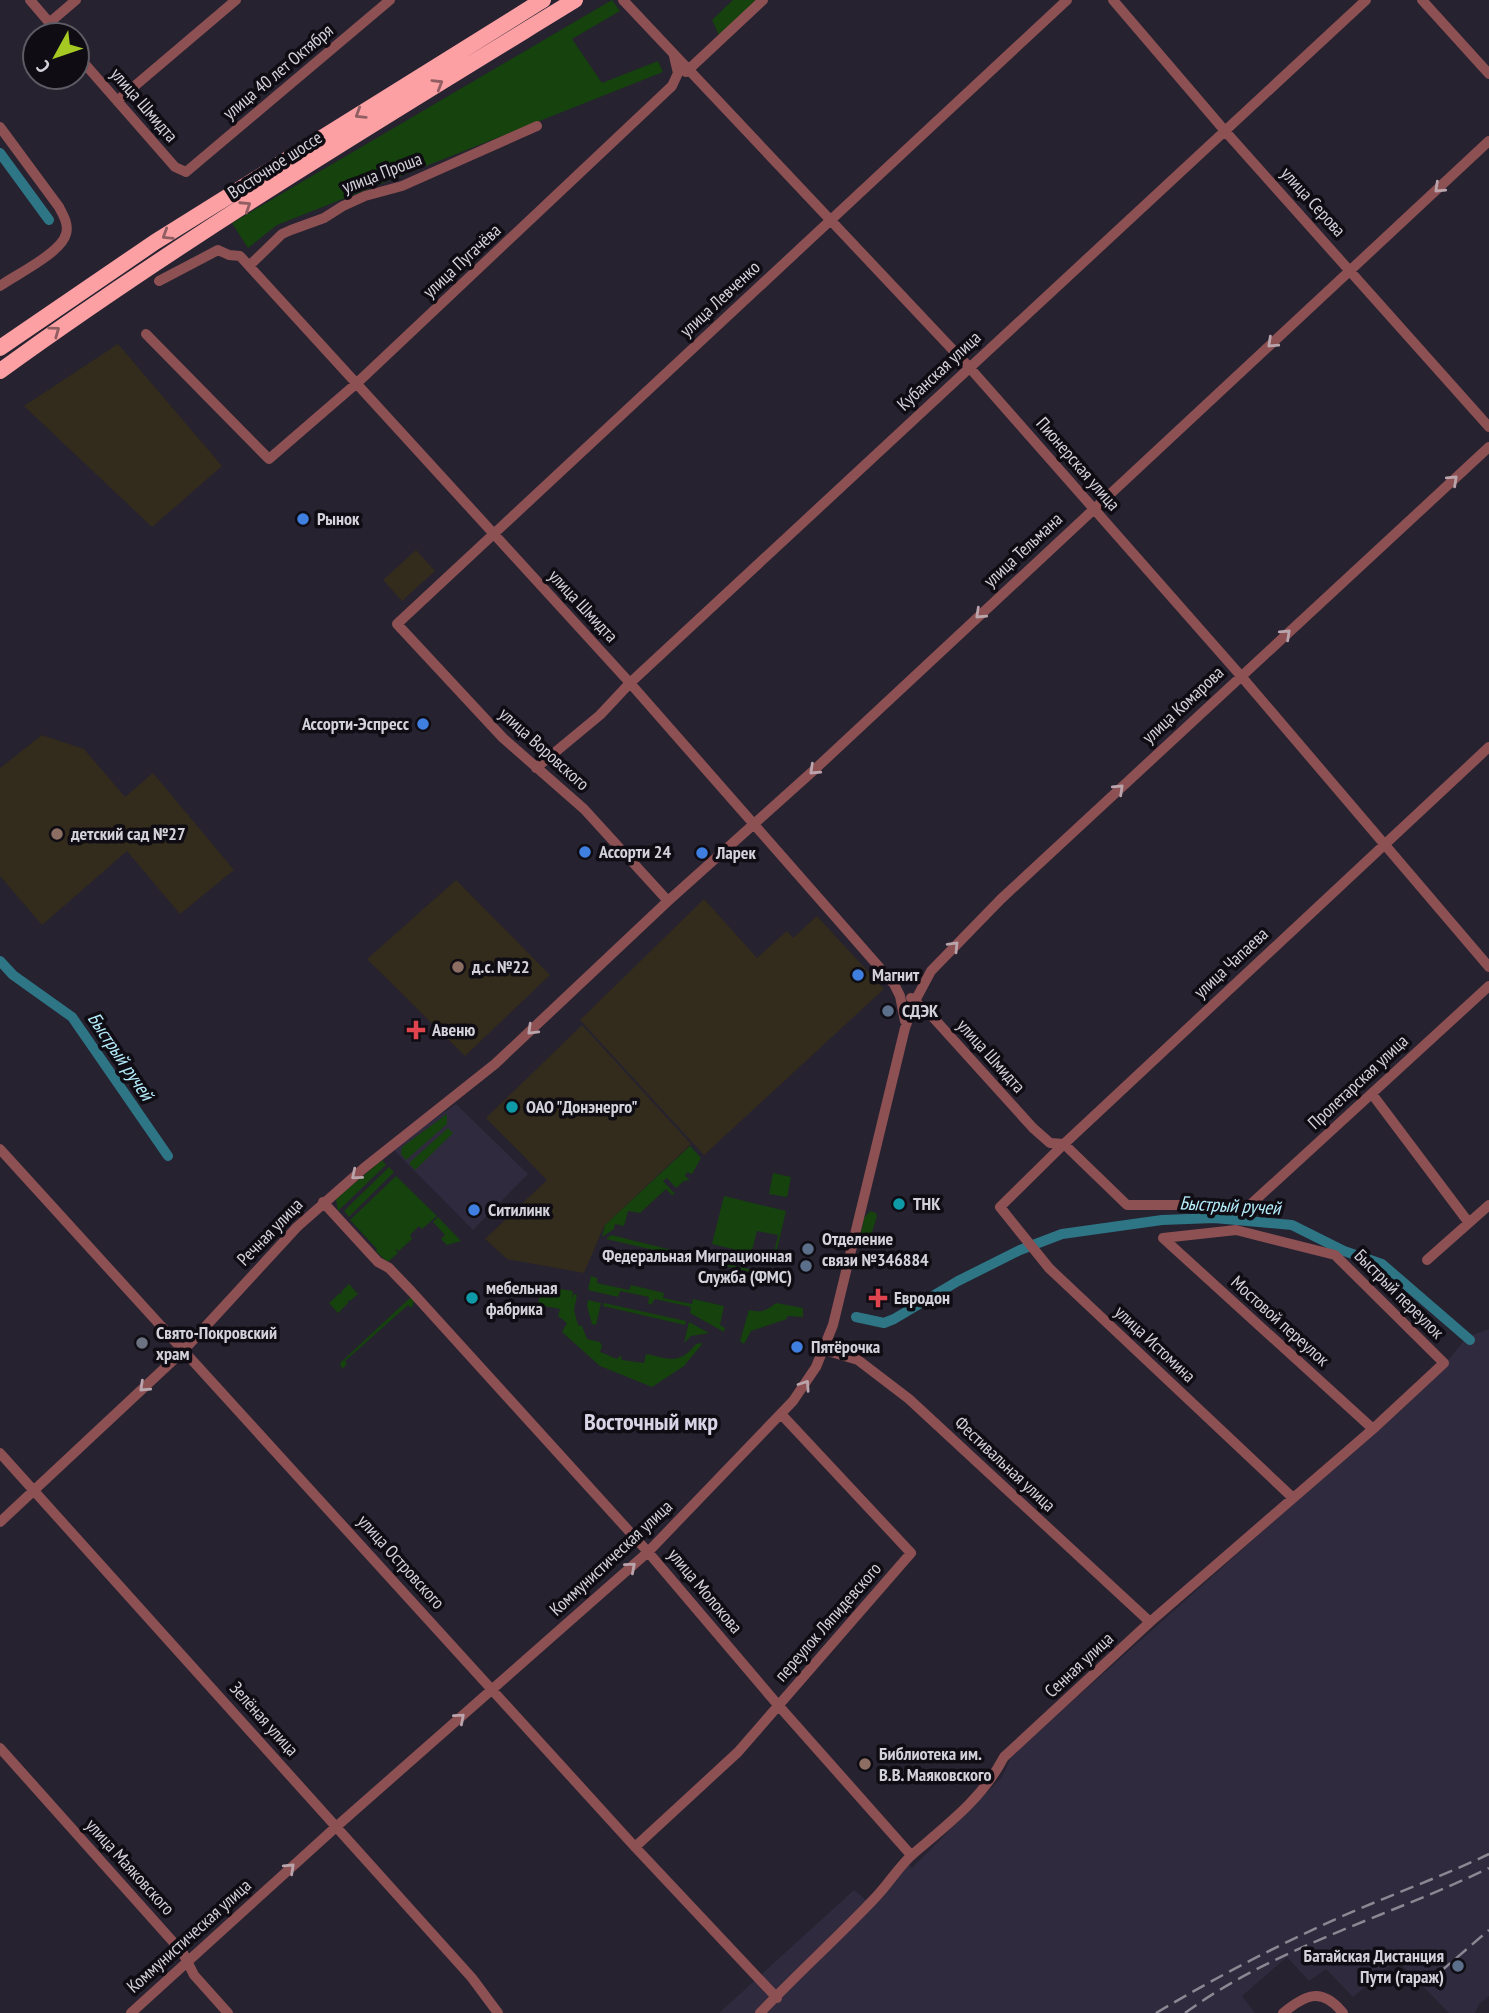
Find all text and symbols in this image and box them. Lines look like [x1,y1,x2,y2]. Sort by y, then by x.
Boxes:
street label: улица 40 лет Октября [218,19,337,124]
north arrow [21,21,91,91]
text: С [31,56,55,78]
street label: улица Шмидта [106,63,183,147]
one-way arrow [430,80,443,93]
one-way arrow [355,106,368,119]
street label: Восточное шоссе [223,126,326,204]
street label: улица Проша [339,147,425,198]
street label: улица Серова [1276,162,1351,241]
one-way arrow [1434,179,1447,192]
one-way arrow [238,202,251,215]
street label: улица Пугачёва [418,219,506,303]
one-way arrow [162,226,175,239]
street label: улица Левченко [675,255,765,342]
street label: Кубанская улица [892,326,985,415]
one-way arrow [47,327,60,339]
one-way arrow [1267,334,1280,347]
street label: Пионерская улица [1032,412,1125,515]
one-way arrow [1445,476,1458,488]
place label: Рынок [317,507,360,530]
street label: улица Тельмана [978,507,1067,592]
marker: Рынок [295,511,311,527]
street label: улица Шмидта [544,564,623,647]
one-way arrow [975,606,988,619]
one-way arrow [1278,630,1291,643]
street label: улица Комарова [1137,661,1228,748]
street label: улица Воровского [494,702,594,795]
place label: Ассорти-Эспресс [301,712,410,735]
marker: Ассорти-Эспресс [415,716,431,732]
one-way arrow [809,761,822,774]
one-way arrow [1111,785,1124,797]
place label: детский сад №27 [70,822,186,845]
marker: детский сад №27 [49,826,65,842]
place label: Ассорти 24 [598,840,671,863]
place label: Ларек [715,841,756,864]
marker: Ассорти 24 [577,844,593,860]
marker: Ларек [694,845,710,861]
street label: улица Чапаева [1189,922,1273,1003]
one-way arrow [946,941,959,954]
place label: д.с. №22 [471,955,530,978]
marker: д.с. №22 [450,959,466,975]
place label: Магнит [872,963,920,986]
marker: Магнит [850,967,866,983]
place label: СДЭК [902,999,939,1022]
marker: СДЭК [880,1003,896,1019]
water label: Быстрый ручей [83,1007,160,1106]
street label: улица Шмидта [952,1014,1031,1097]
place label: Авеню [431,1018,475,1041]
marker: Авеню [406,1020,426,1040]
one-way arrow [527,1022,540,1034]
street label: Пролетарская улица [1303,1029,1413,1134]
place label: ОАО "Донэнерго" [526,1095,637,1118]
marker: ОАО "Донэнерго" [504,1099,520,1115]
one-way arrow [352,1166,364,1179]
water label: Быстрый ручей [1179,1190,1283,1220]
place label: ТНК [913,1192,941,1215]
street label: Речная улица [232,1193,307,1270]
marker: ТНК [891,1196,907,1212]
place label: Ситилинк [488,1198,551,1221]
marker: Ситилинк [466,1202,482,1218]
place label: Отделение связи №346884 [822,1227,929,1271]
marker: Отделение связи №346884 [800,1241,816,1257]
place label: Федеральная Миграционная Служба (ФМС) [602,1244,792,1288]
street label: Быстрый переулок [1350,1244,1449,1343]
marker: Федеральная Миграционная Служба (ФМС) [798,1258,814,1274]
street label: Мостовой переулок [1226,1270,1334,1371]
place label: мебельная фабрика [486,1276,558,1320]
place label: Евродон [894,1286,950,1309]
marker: Евродон [868,1288,888,1308]
marker: мебельная фабрика [464,1290,480,1306]
street label: улица Истомина [1110,1300,1201,1387]
place label: Свято-Покровский храм [156,1321,277,1365]
marker: Свято-Покровский храм [134,1335,150,1351]
place label: Пятёрочка [811,1335,880,1358]
marker: Пятёрочка [789,1339,805,1355]
one-way arrow [139,1379,152,1392]
one-way arrow [796,1380,809,1393]
district label: Восточный мкр [584,1406,718,1437]
street label: Фестивальная улица [950,1411,1061,1516]
street label: Коммунистическая улица [544,1495,677,1620]
street label: улица Островского [353,1510,450,1614]
street label: улица Молокова [663,1543,748,1638]
street label: переулок Ляпидевского [769,1557,886,1686]
one-way arrow [623,1563,636,1575]
street label: Сенная улица [1040,1627,1118,1702]
street label: Зелёная улица [225,1677,304,1761]
one-way arrow [452,1714,465,1726]
place label: Библиотека им. В.В. Маяковского [879,1742,991,1786]
marker: Библиотека им. В.В. Маяковского [857,1756,873,1772]
street label: улица Маяковского [81,1814,180,1920]
one-way arrow [282,1864,295,1877]
street label: Коммунистическая улица [122,1874,256,1998]
place label: Батайская Дистанция Пути (гараж) [1304,1944,1444,1988]
marker: Батайская Дистанция Пути (гараж) [1450,1958,1466,1974]

